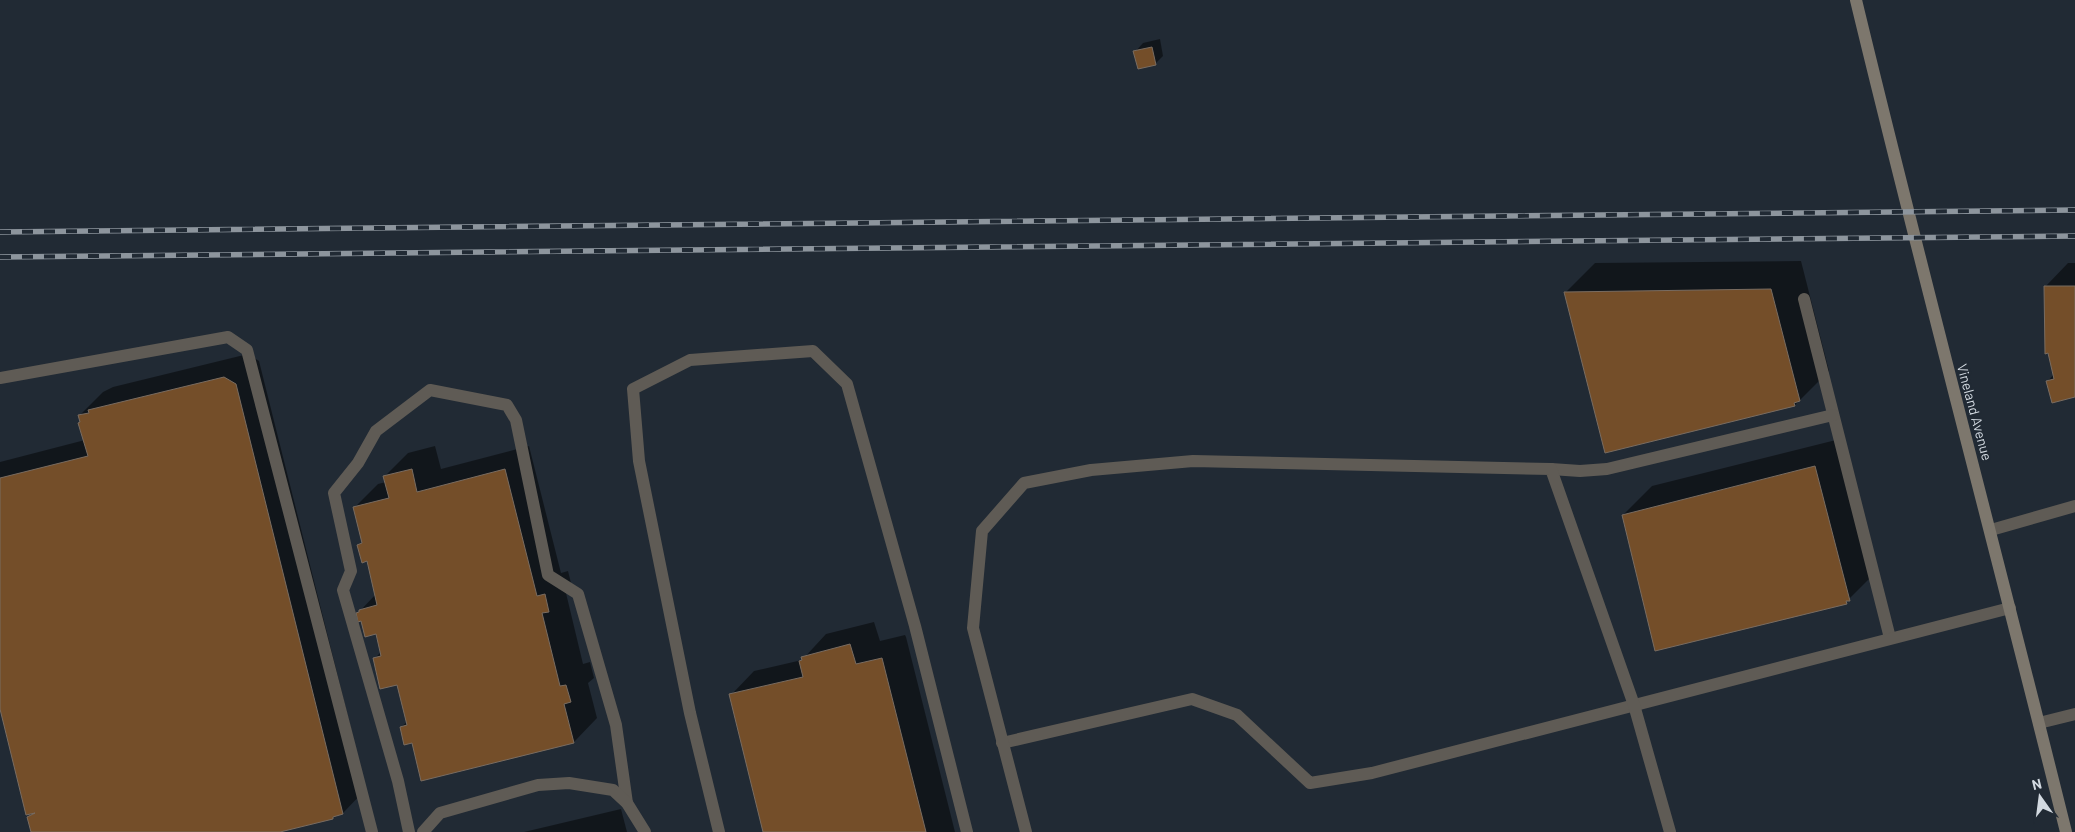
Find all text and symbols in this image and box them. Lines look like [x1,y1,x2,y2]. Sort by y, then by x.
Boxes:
street label: Vineland Avenue [1954,362,1996,462]
north arrow [2015,772,2065,822]
text: N [2030,775,2043,793]

